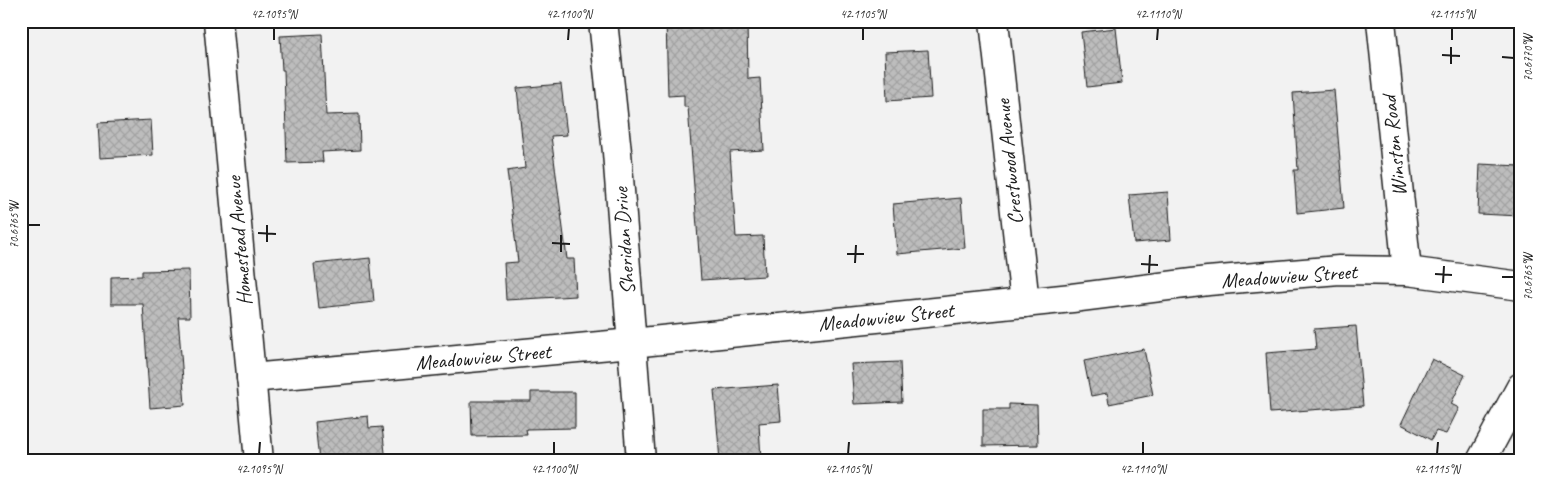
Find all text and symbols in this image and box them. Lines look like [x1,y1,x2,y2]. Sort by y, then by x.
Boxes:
text: 42.1095°N [251,6,298,22]
text: 42.1100°N [546,6,593,22]
text: 42.1105°N [840,6,887,22]
text: 42.1110°N [1135,6,1182,22]
text: 42.1115°N [1429,6,1476,22]
text: 70.6770°W [1520,32,1536,81]
street label: Winston Road [1375,91,1412,198]
street label: Crestwood Avenue [989,97,1029,226]
street label: Homestead Avenue [220,173,258,307]
street label: Sheridan Drive [607,185,641,296]
text: 70.6765°W [6,199,22,248]
text: 70.6765°W [1520,251,1536,300]
street label: Meadowview Street [1220,258,1360,294]
street label: Meadowview Street [817,297,957,337]
street label: Meadowview Street [414,338,554,376]
text: 42.1095°N [236,461,283,477]
text: 42.1100°N [531,461,578,477]
text: 42.1105°N [825,461,872,477]
text: 42.1110°N [1120,461,1167,477]
text: 42.1115°N [1414,461,1461,477]

